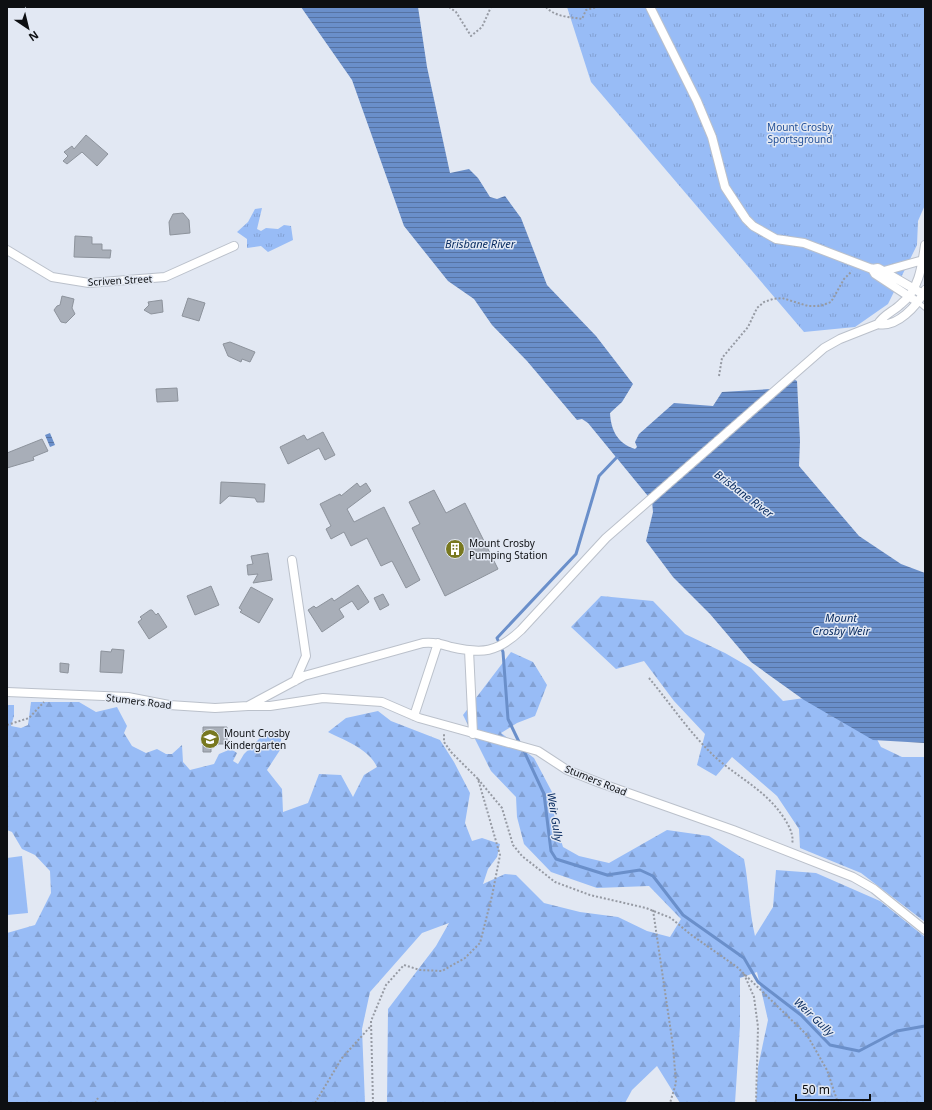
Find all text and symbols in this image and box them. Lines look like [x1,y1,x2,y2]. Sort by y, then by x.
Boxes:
north arrow [8,8,48,48]
text: N [26,28,42,45]
park label: Mount Crosby Sportsground [767,120,834,146]
water label: Brisbane River [445,236,516,251]
street label: Scriven Street [87,271,153,289]
water label: Brisbane River [712,467,777,521]
place label: Mount Crosby Pumping Station [469,536,547,562]
building icon: Mount Crosby Pumping Station [444,538,466,560]
water label: Mount Crosby Weir [812,610,870,638]
street label: Stumers Road [105,690,173,712]
place label: Mount Crosby Kindergarten [224,726,291,752]
school or university icon: Mount Crosby Kindergarten [199,728,221,750]
street label: Stumers Road [563,761,629,799]
water label: Weir Gully [544,791,567,843]
water label: Weir Gully [791,994,838,1040]
scale bar [796,1076,870,1102]
text: 50 m [802,1081,830,1098]

